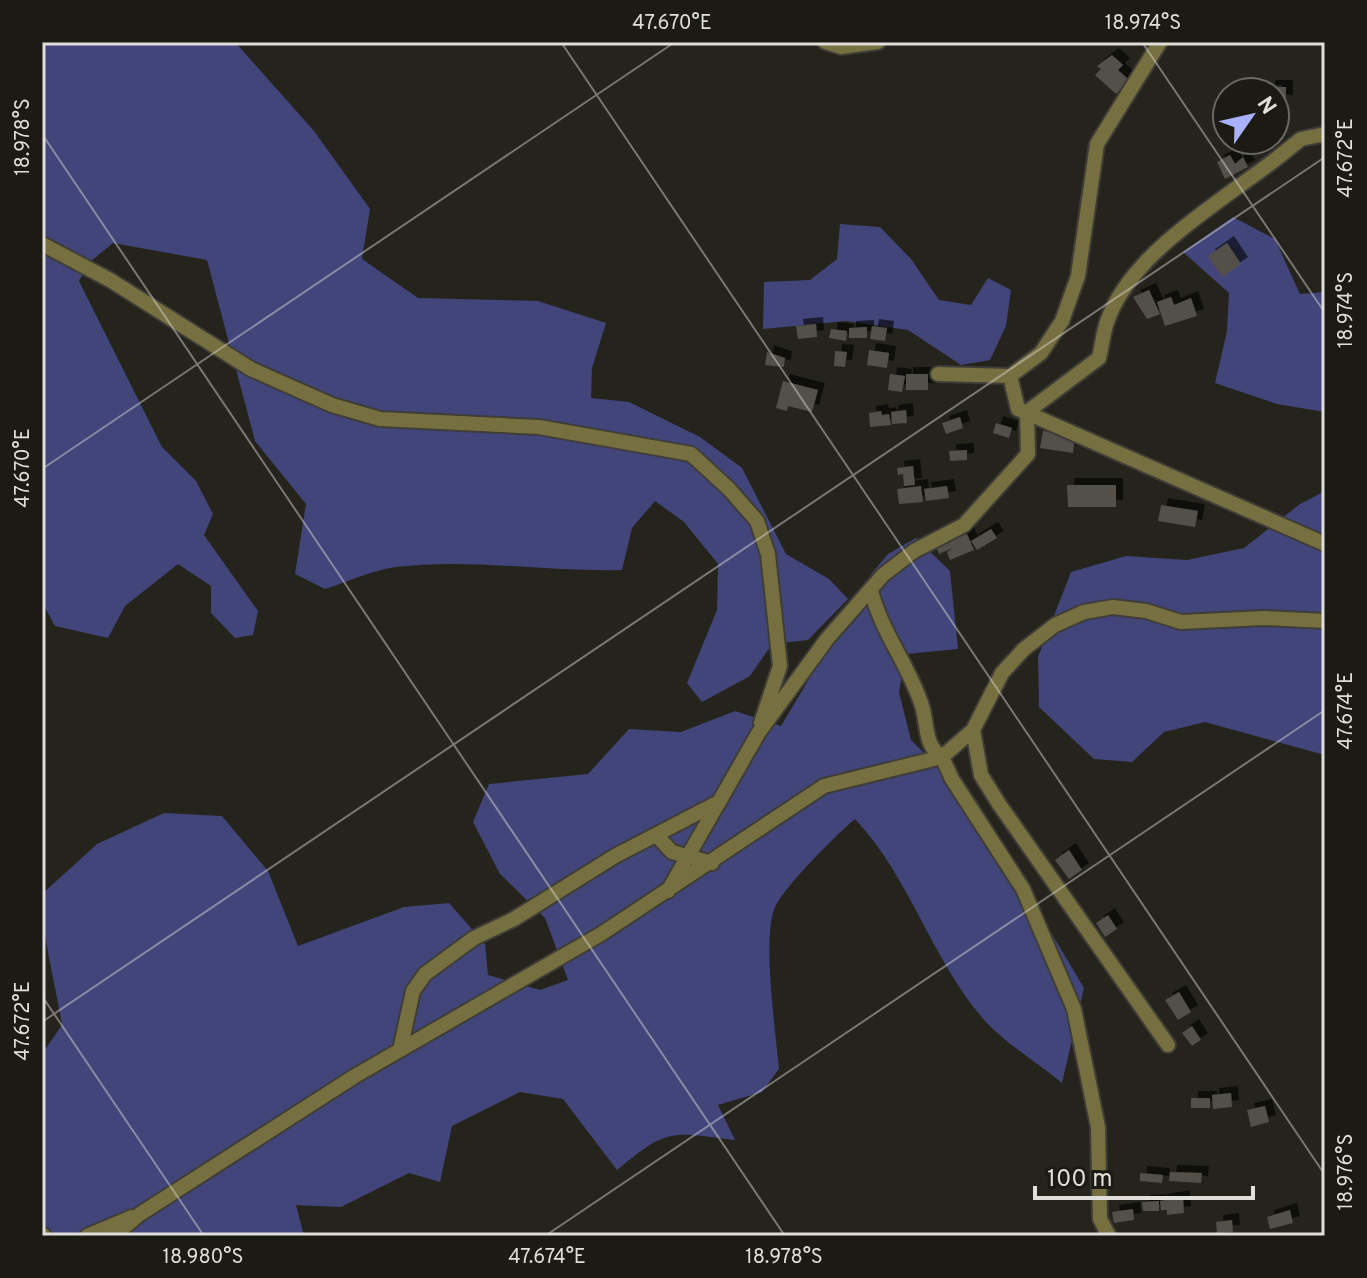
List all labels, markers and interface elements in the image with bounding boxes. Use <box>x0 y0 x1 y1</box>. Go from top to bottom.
text: 47.670°E <box>632 11 712 37</box>
text: 18.974°S <box>1105 11 1181 37</box>
north arrow <box>1211 76 1291 156</box>
text: N <box>1250 92 1281 120</box>
text: 18.978°S <box>11 98 37 176</box>
text: 47.672°E <box>1334 118 1360 198</box>
text: 18.974°S <box>1334 272 1360 348</box>
text: 47.670°E <box>11 428 37 508</box>
text: 47.674°E <box>1334 672 1360 750</box>
text: 47.672°E <box>11 981 37 1061</box>
text: 18.976°S <box>1334 1134 1360 1210</box>
scale bar <box>1035 1150 1253 1200</box>
text: 100 m <box>1047 1165 1113 1195</box>
text: 18.980°S <box>162 1245 244 1271</box>
text: 47.674°E <box>508 1245 586 1271</box>
text: 18.978°S <box>745 1245 823 1271</box>

